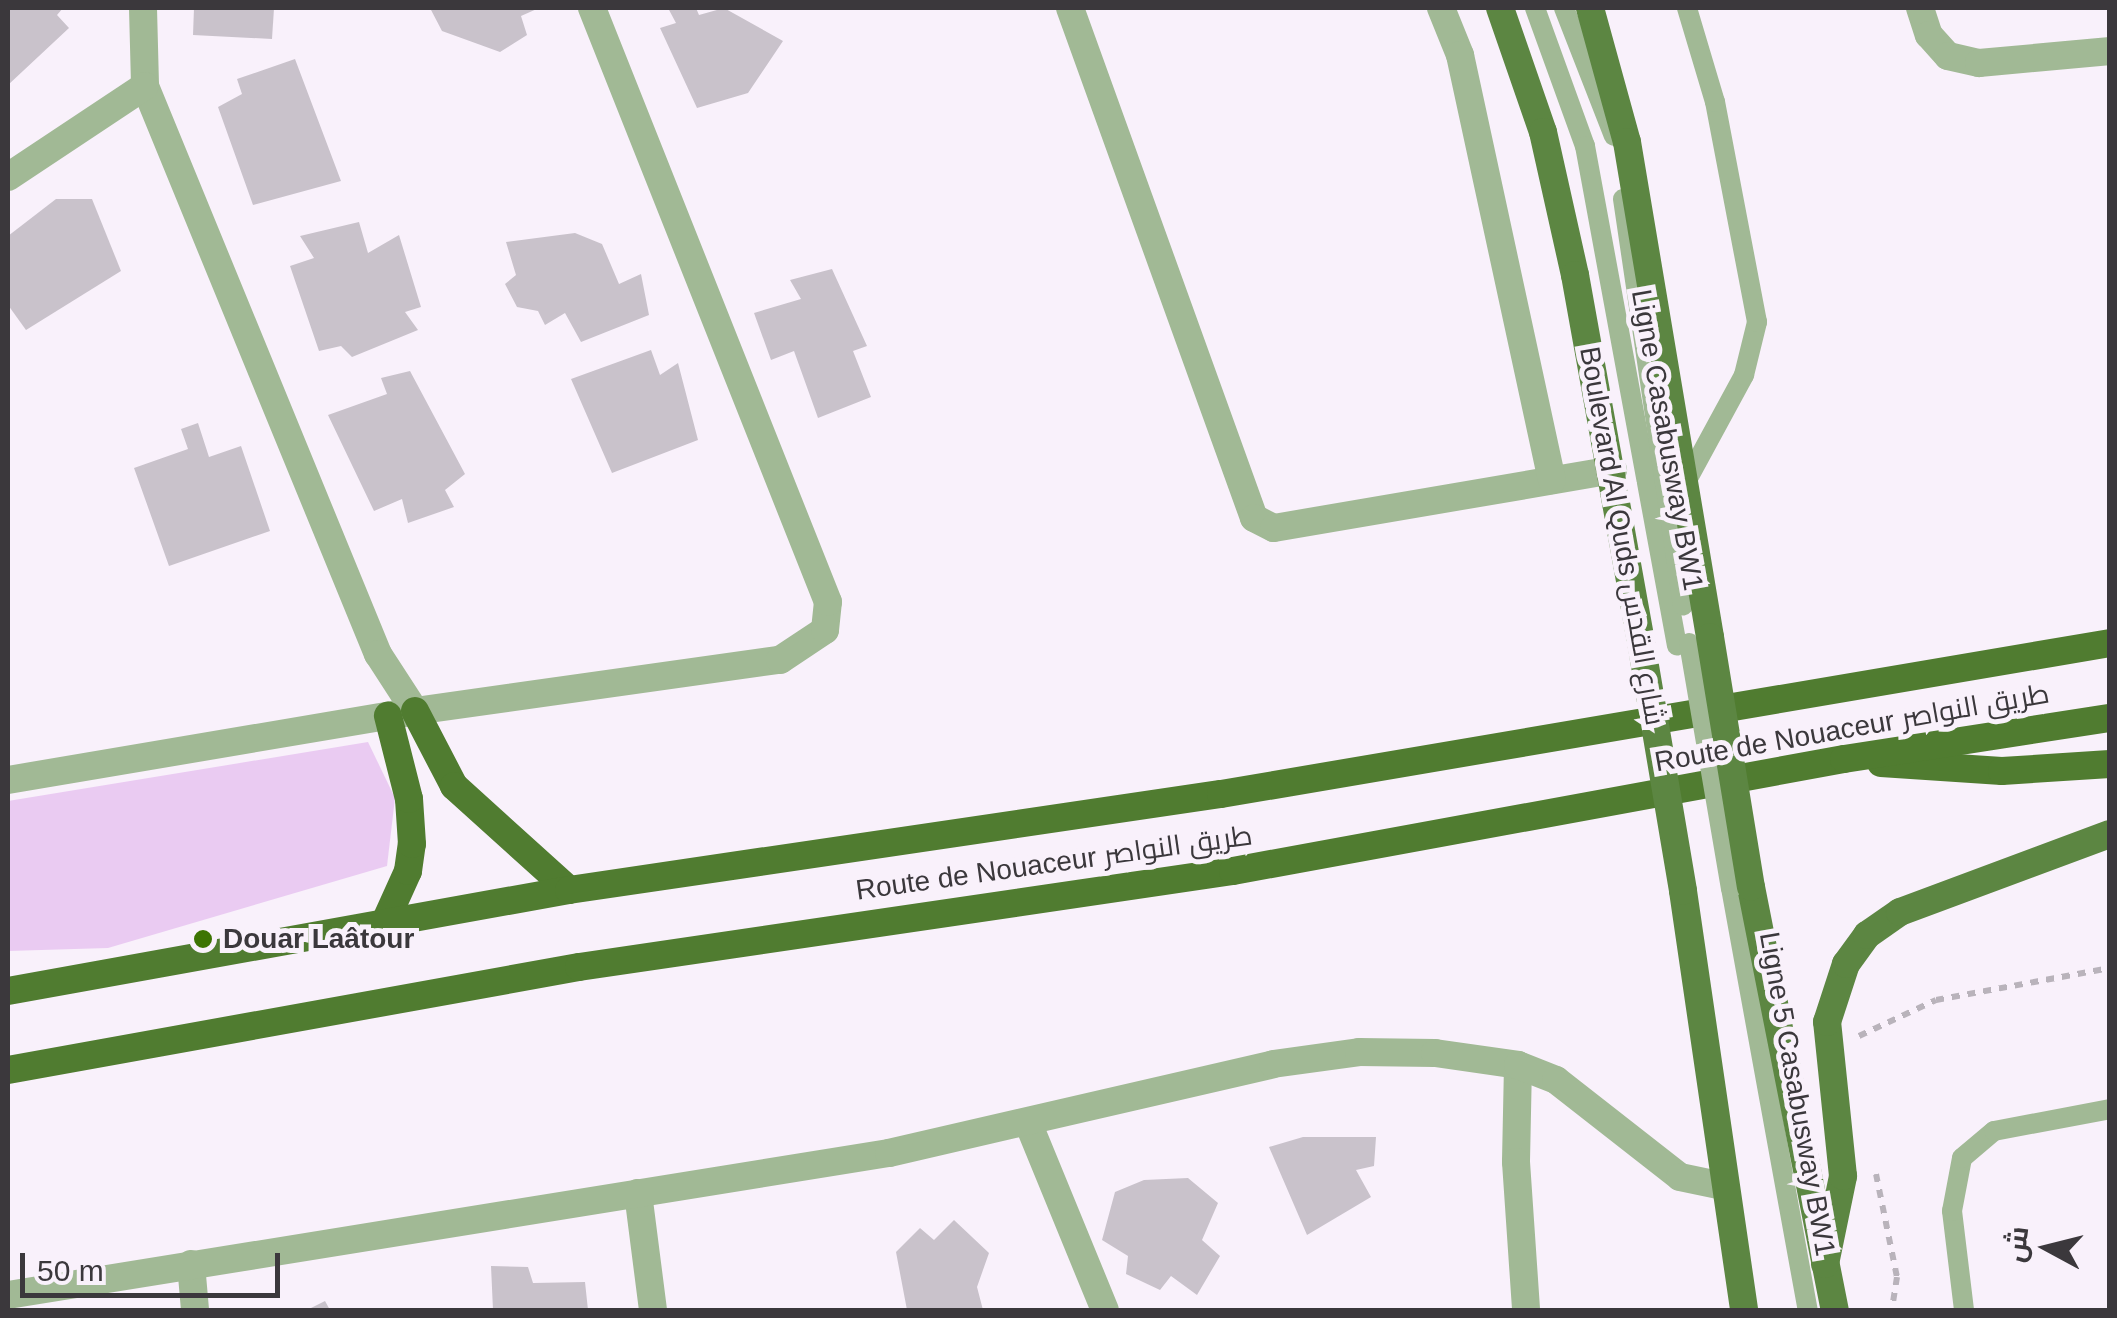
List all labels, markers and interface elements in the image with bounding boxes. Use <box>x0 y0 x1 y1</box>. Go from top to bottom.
street label: Ligne Casabusway BW1 <box>1624 287 1710 593</box>
street label: Boulevard Al Quds شارع القدس <box>1572 343 1672 729</box>
street label: Route de Nouaceur طريق النواصر <box>1652 677 2052 779</box>
street label: Route de Nouaceur طريق النواصر <box>854 819 1254 907</box>
place label: Douar Laâtour <box>223 922 414 956</box>
marker: Douar Laâtour <box>192 928 214 950</box>
street label: Ligne 5 Casabusway BW1 <box>1752 929 1842 1259</box>
north arrow <box>1997 1198 2097 1298</box>
text: ش <box>1999 1225 2034 1264</box>
scale bar <box>25 1233 285 1295</box>
text: 50 m <box>37 1254 104 1287</box>

